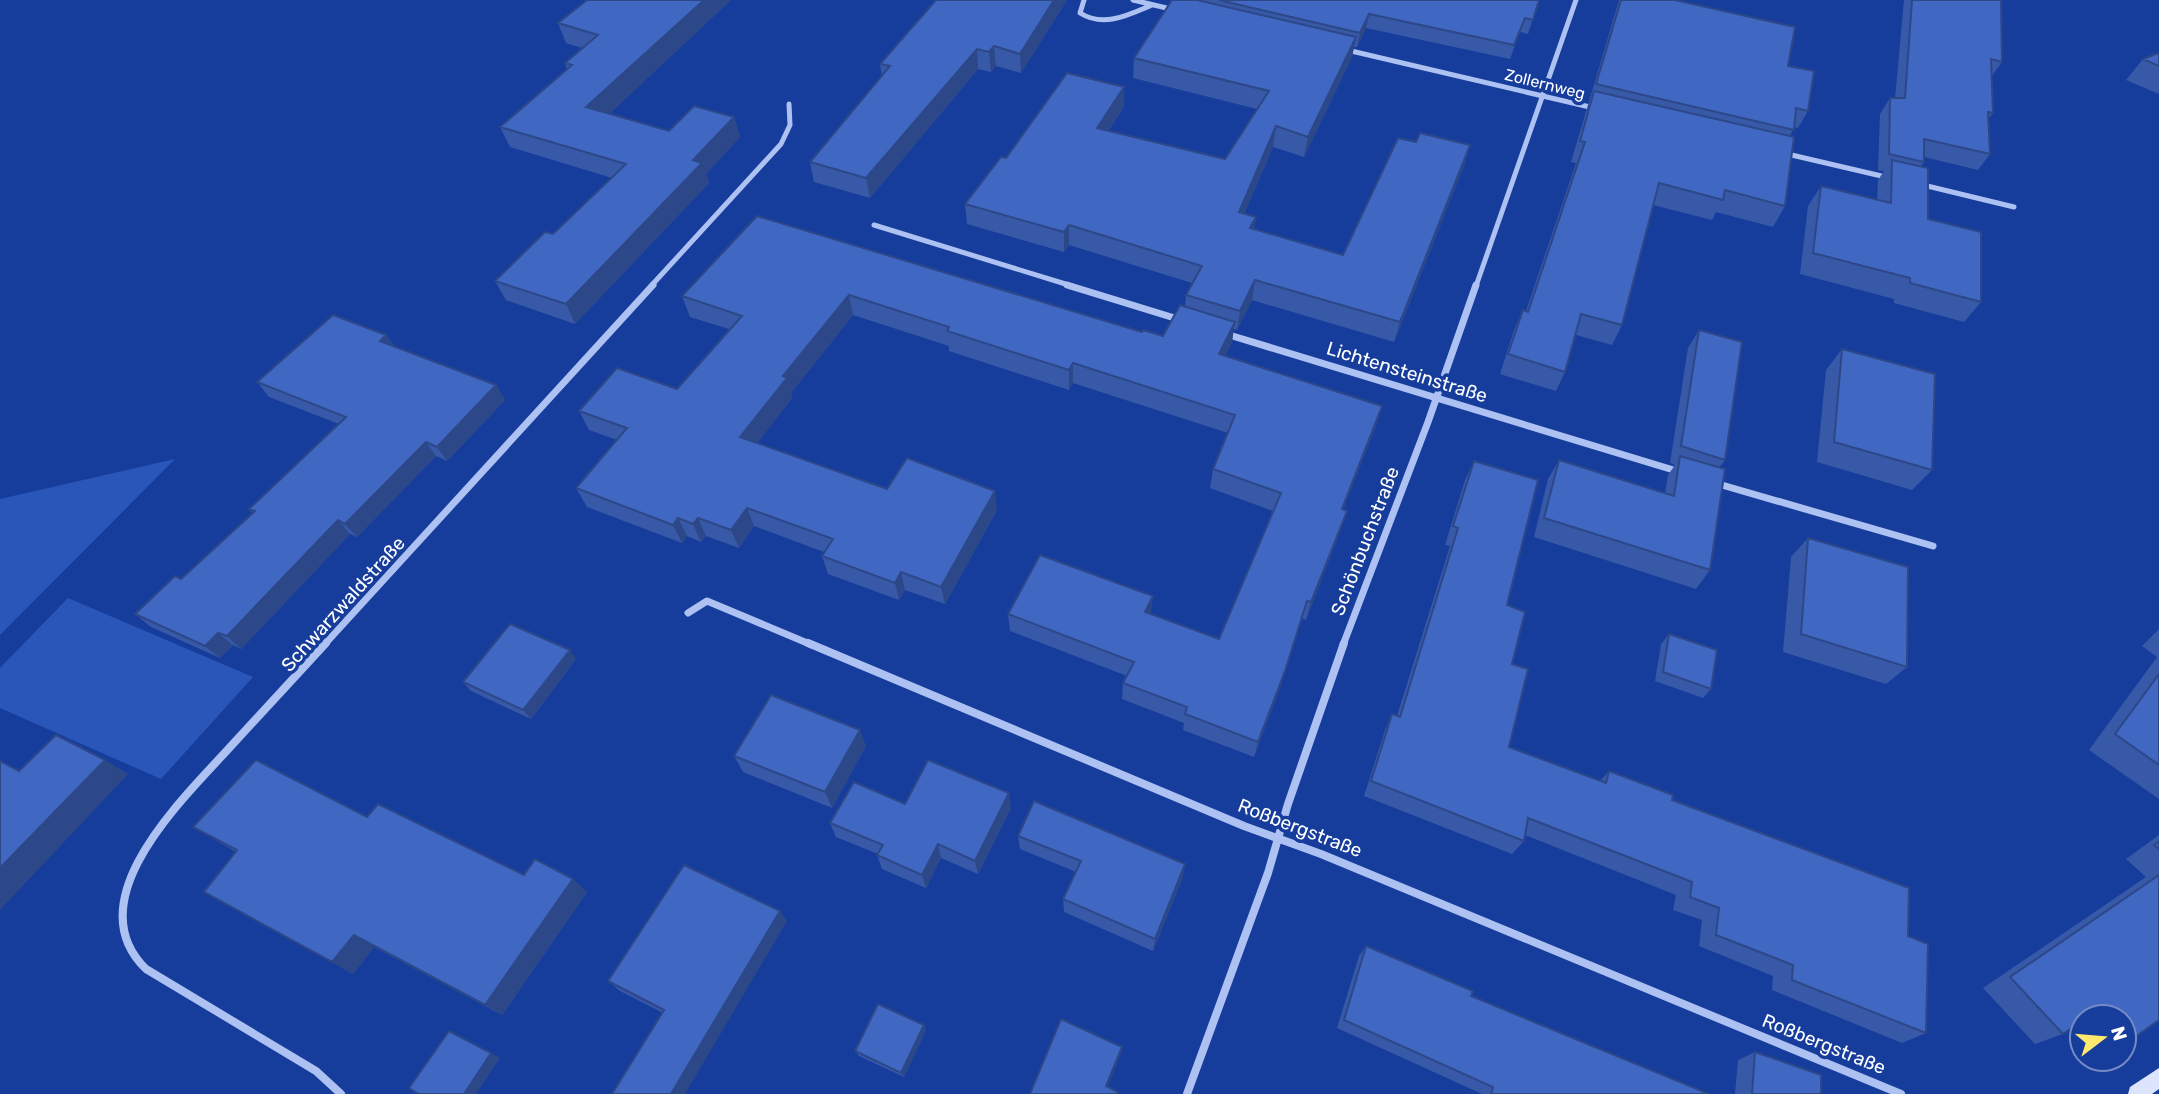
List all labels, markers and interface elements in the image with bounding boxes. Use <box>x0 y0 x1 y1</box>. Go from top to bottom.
street label: Zollernweg <box>1503 65 1587 103</box>
street label: Lichtensteinstraße <box>1324 337 1490 407</box>
street label: Schönbuchstraße <box>1326 463 1404 619</box>
street label: Schwarzwaldstraße <box>276 532 410 676</box>
street label: Roßbergstraße <box>1235 794 1365 862</box>
north arrow <box>2068 1003 2138 1073</box>
street label: Roßbergstraße <box>1759 1009 1889 1079</box>
text: N <box>2106 1024 2132 1043</box>

